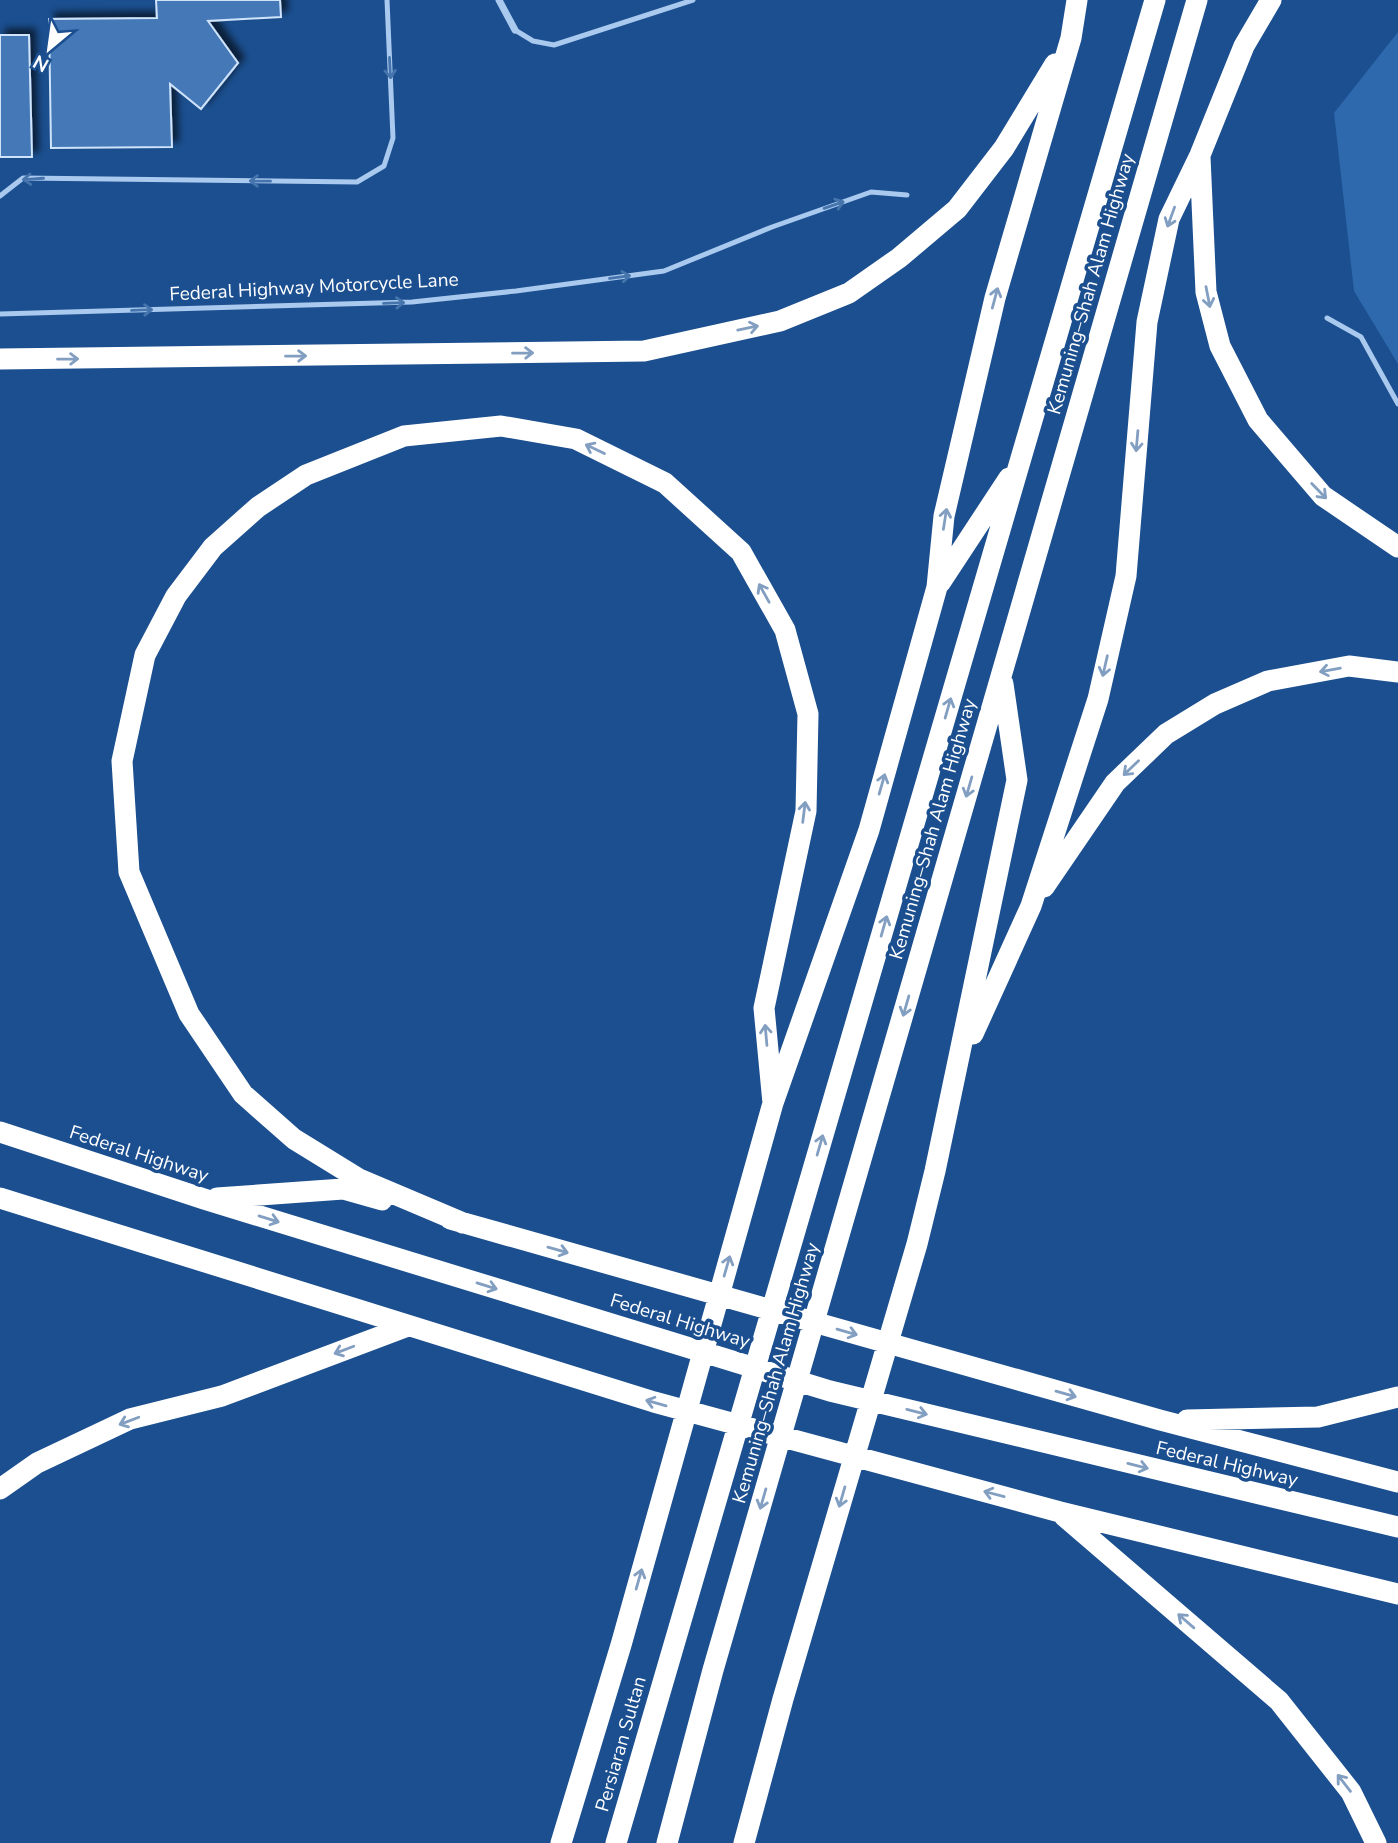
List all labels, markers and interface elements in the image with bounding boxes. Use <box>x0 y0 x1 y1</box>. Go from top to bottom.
north arrow <box>14 14 84 84</box>
text: N <box>29 48 54 78</box>
one-way arrow <box>383 56 396 79</box>
street label: Kemuning–Shah Alam Highway <box>1041 150 1141 417</box>
one-way arrow <box>22 172 45 185</box>
one-way arrow <box>249 174 272 187</box>
one-way arrow <box>823 198 845 210</box>
one-way arrow <box>1164 206 1177 228</box>
street label: Federal Highway Motorcycle Lane <box>169 266 459 308</box>
one-way arrow <box>608 270 630 283</box>
one-way arrow <box>1202 285 1216 308</box>
one-way arrow <box>989 287 1002 310</box>
one-way arrow <box>382 296 405 309</box>
one-way arrow <box>130 303 153 317</box>
one-way arrow <box>736 320 759 334</box>
one-way arrow <box>511 346 534 360</box>
one-way arrow <box>284 349 307 363</box>
one-way arrow <box>56 352 79 365</box>
one-way arrow <box>1130 430 1143 452</box>
one-way arrow <box>585 441 606 455</box>
one-way arrow <box>1311 482 1328 499</box>
one-way arrow <box>938 509 951 531</box>
one-way arrow <box>757 584 771 604</box>
one-way arrow <box>1098 654 1111 677</box>
one-way arrow <box>1319 664 1342 677</box>
street label: Kemuning–Shah Alam Highway <box>883 695 983 962</box>
one-way arrow <box>943 697 956 719</box>
one-way arrow <box>1123 759 1140 776</box>
one-way arrow <box>876 773 889 796</box>
one-way arrow <box>962 776 975 798</box>
one-way arrow <box>798 801 811 824</box>
one-way arrow <box>879 916 892 938</box>
one-way arrow <box>898 995 911 1017</box>
one-way arrow <box>760 1024 773 1047</box>
street label: Federal Highway <box>66 1119 212 1189</box>
one-way arrow <box>815 1134 828 1156</box>
one-way arrow <box>258 1214 280 1227</box>
street label: Kemuning–Shah Alam Highway <box>726 1239 826 1506</box>
one-way arrow <box>546 1244 568 1257</box>
one-way arrow <box>721 1255 734 1278</box>
one-way arrow <box>475 1280 497 1293</box>
street label: Federal Highway <box>607 1287 753 1355</box>
one-way arrow <box>836 1326 858 1339</box>
one-way arrow <box>334 1344 356 1357</box>
one-way arrow <box>1055 1388 1077 1401</box>
one-way arrow <box>645 1395 667 1408</box>
one-way arrow <box>905 1406 927 1419</box>
one-way arrow <box>118 1416 140 1428</box>
street label: Federal Highway <box>1154 1435 1301 1493</box>
one-way arrow <box>1126 1460 1148 1473</box>
one-way arrow <box>835 1486 848 1508</box>
one-way arrow <box>756 1487 769 1509</box>
one-way arrow <box>983 1487 1006 1500</box>
one-way arrow <box>633 1569 646 1591</box>
one-way arrow <box>1177 1613 1195 1629</box>
street label: Persiaran Sultan <box>589 1673 653 1815</box>
one-way arrow <box>1336 1774 1351 1793</box>

